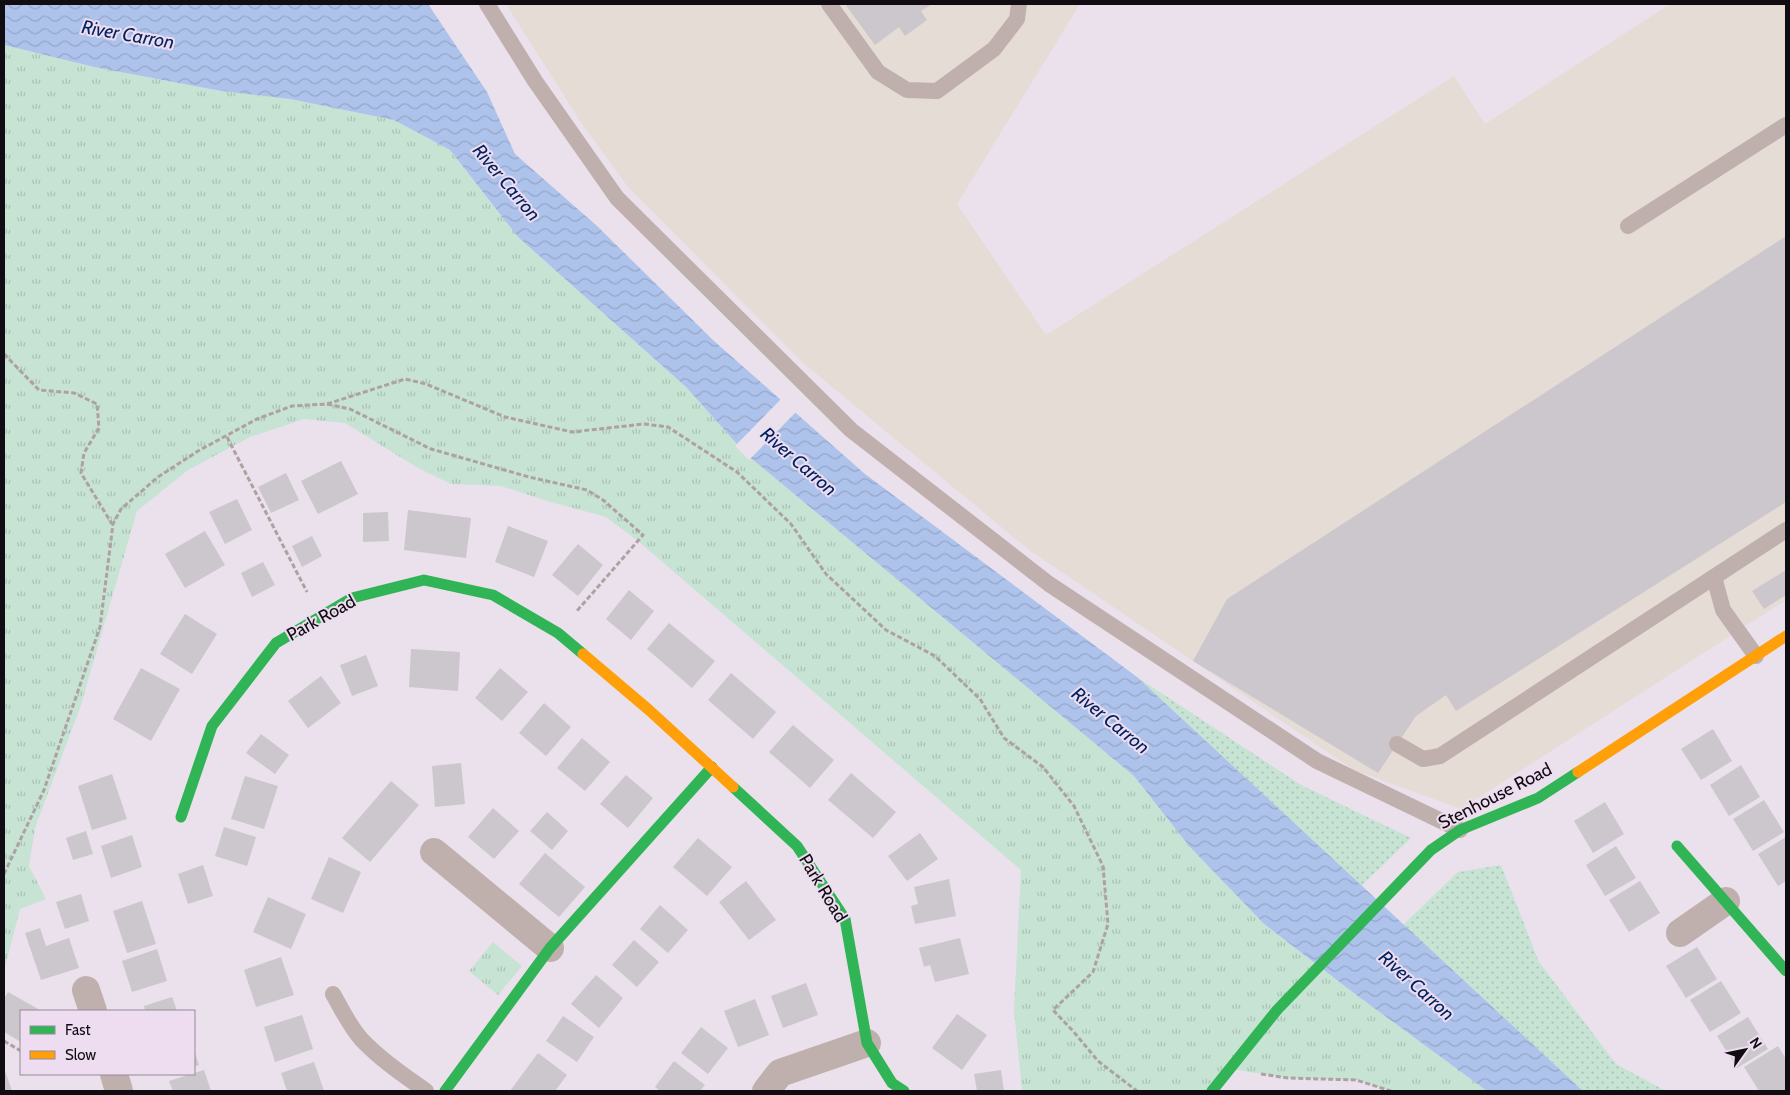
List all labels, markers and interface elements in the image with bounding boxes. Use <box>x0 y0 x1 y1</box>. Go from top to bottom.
water label: River Carron <box>80 15 176 54</box>
water label: River Carron <box>468 139 545 225</box>
water label: River Carron <box>756 422 841 501</box>
street label: Park Road <box>283 590 359 646</box>
water label: River Carron <box>1067 682 1154 759</box>
street label: Stenhouse Road <box>1435 758 1555 834</box>
street label: Park Road <box>794 850 852 926</box>
water label: River Carron <box>1374 946 1459 1025</box>
legend <box>20 1010 195 1075</box>
text: Fast <box>65 1021 90 1039</box>
north arrow <box>1720 1025 1770 1075</box>
text: N <box>1746 1034 1766 1052</box>
text: Slow <box>65 1046 96 1064</box>

